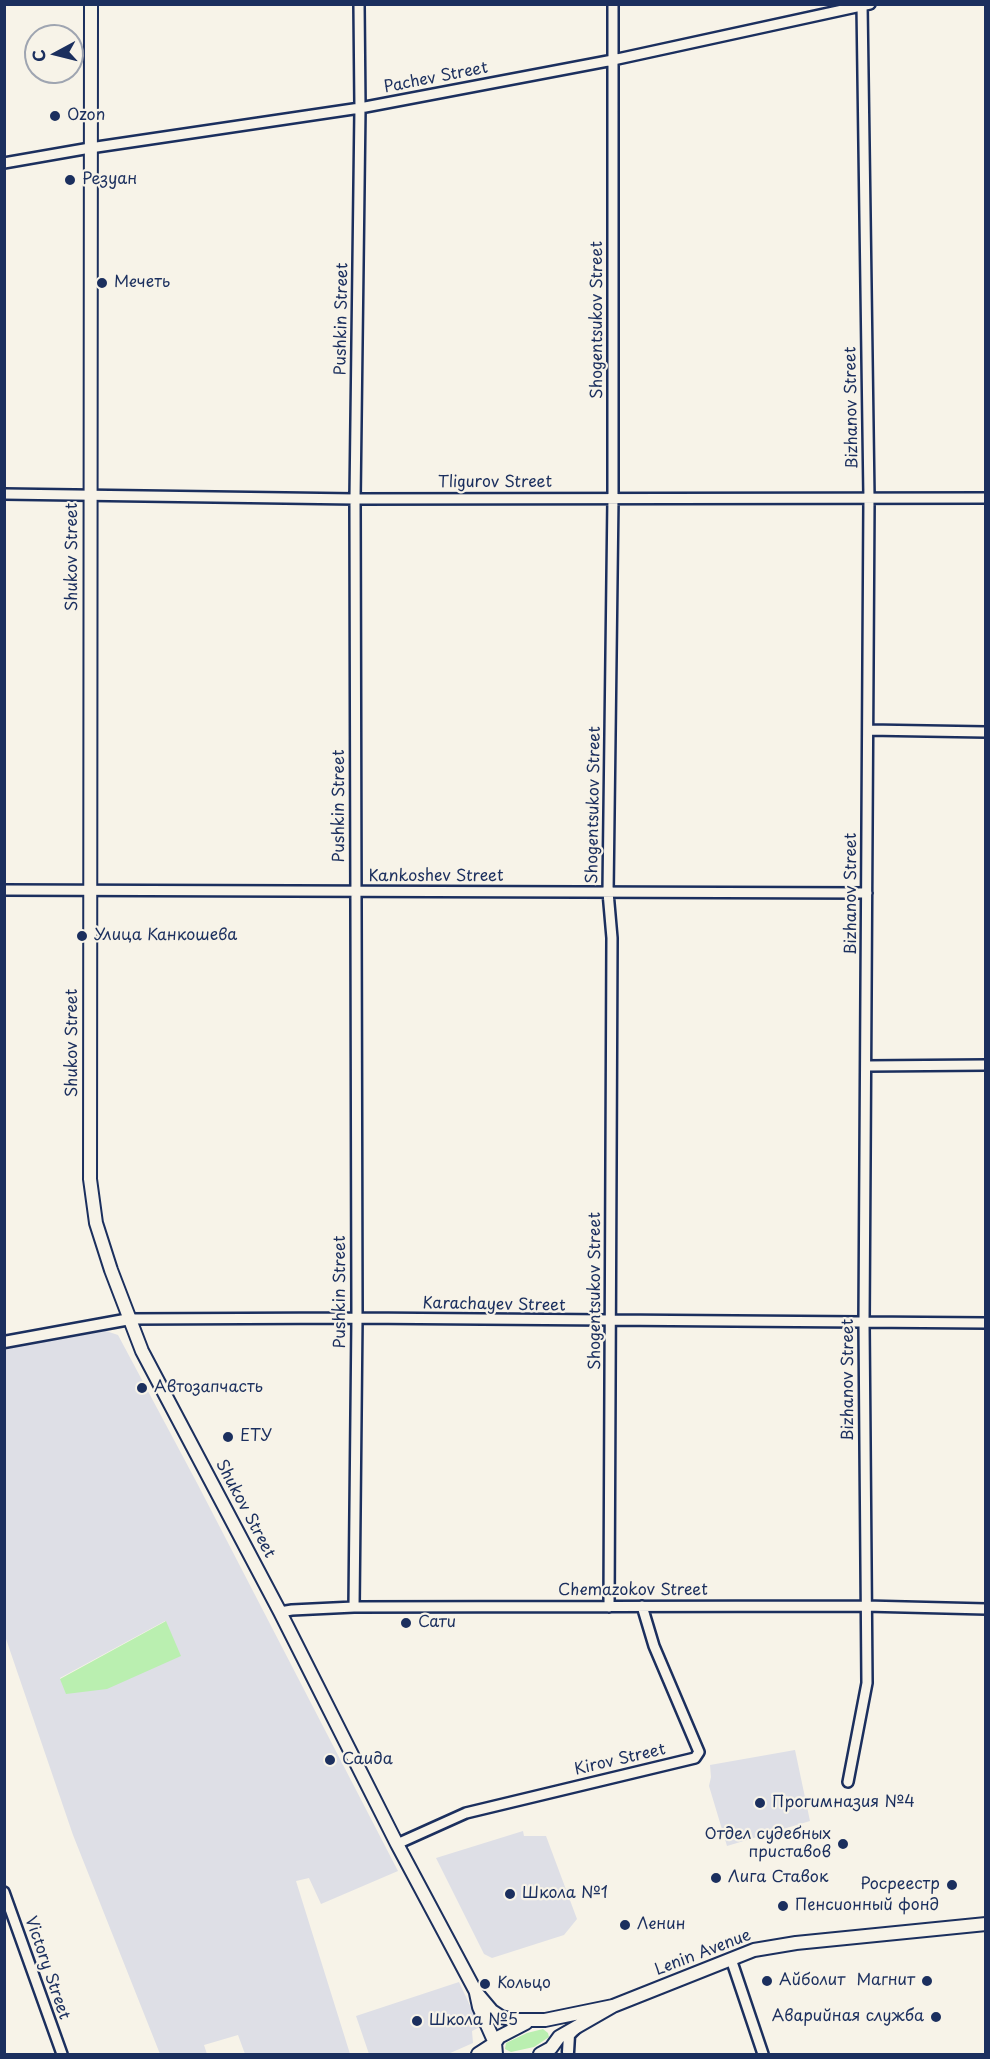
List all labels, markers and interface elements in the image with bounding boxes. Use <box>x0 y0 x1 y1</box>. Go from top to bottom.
north arrow <box>24 24 84 84</box>
text: С <box>25 49 51 63</box>
street label: Pachev Street <box>382 59 490 97</box>
place label: Ozon <box>67 106 105 126</box>
marker: Ozon <box>48 109 62 123</box>
place label: Резуан <box>82 170 137 190</box>
marker: Резуан <box>63 173 77 187</box>
street label: Shogentsukov Street <box>588 241 608 399</box>
street label: Pushkin Street <box>331 262 353 376</box>
place label: Мечеть <box>114 273 170 293</box>
marker: Мечеть <box>95 276 109 290</box>
street label: Bizhanov Street <box>841 346 863 470</box>
street label: Tligurov Street <box>438 473 552 493</box>
street label: Shukov Street <box>63 503 83 611</box>
street label: Shogentsukov Street <box>583 726 605 884</box>
street label: Pushkin Street <box>330 750 350 862</box>
street label: Bizhanov Street <box>842 833 862 955</box>
street label: Kankoshev Street <box>368 867 504 887</box>
place label: Улица Канкошева <box>94 926 237 946</box>
marker: Улица Канкошева <box>75 929 89 943</box>
street label: Shukov Street <box>63 989 83 1097</box>
street label: Shogentsukov Street <box>586 1212 606 1370</box>
street label: Pushkin Street <box>331 1236 351 1348</box>
street label: Karachayev Street <box>422 1294 566 1316</box>
street label: Bizhanov Street <box>839 1319 859 1441</box>
place label: Автозапчасть <box>154 1378 263 1398</box>
marker: Автозапчасть <box>135 1381 149 1395</box>
place label: ЕТУ <box>240 1427 272 1447</box>
marker: ЕТУ <box>221 1430 235 1444</box>
street label: Shukov Street <box>211 1457 279 1561</box>
street label: Chemazokov Street <box>558 1581 708 1601</box>
place label: Сати <box>418 1613 456 1633</box>
marker: Сати <box>399 1616 413 1630</box>
street label: Kirov Street <box>573 1740 667 1780</box>
place label: Саида <box>342 1750 393 1770</box>
marker: Саида <box>323 1753 337 1767</box>
place label: Прогимназия №4 <box>772 1793 915 1813</box>
marker: Прогимназия №4 <box>753 1796 767 1810</box>
place label: Отдел судебных приставов <box>705 1825 831 1863</box>
marker: Отдел судебных приставов <box>836 1837 850 1851</box>
place label: Лига Ставок <box>728 1868 828 1888</box>
marker: Лига Ставок <box>709 1871 723 1885</box>
place label: Росреестр <box>860 1875 940 1895</box>
marker: Росреестр <box>945 1878 959 1892</box>
place label: Школа №1 <box>522 1884 608 1904</box>
marker: Школа №1 <box>503 1887 517 1901</box>
place label: Пенсионный фонд <box>795 1896 939 1916</box>
marker: Пенсионный фонд <box>776 1899 790 1913</box>
street label: Victory Street <box>20 1914 74 2022</box>
place label: Ленин <box>637 1915 685 1935</box>
marker: Ленин <box>618 1918 632 1932</box>
street label: Lenin Avenue <box>652 1926 754 1980</box>
place label: Айболит <box>779 1971 845 1991</box>
place label: Магнит <box>856 1971 915 1991</box>
place label: Кольцо <box>497 1974 551 1994</box>
marker: Айболит <box>760 1974 774 1988</box>
marker: Магнит <box>920 1974 934 1988</box>
marker: Кольцо <box>478 1977 492 1991</box>
place label: Аварийная служба <box>772 2007 924 2027</box>
marker: Аварийная служба <box>929 2010 943 2024</box>
place label: Школа №5 <box>429 2011 518 2031</box>
marker: Школа №5 <box>410 2014 424 2028</box>

